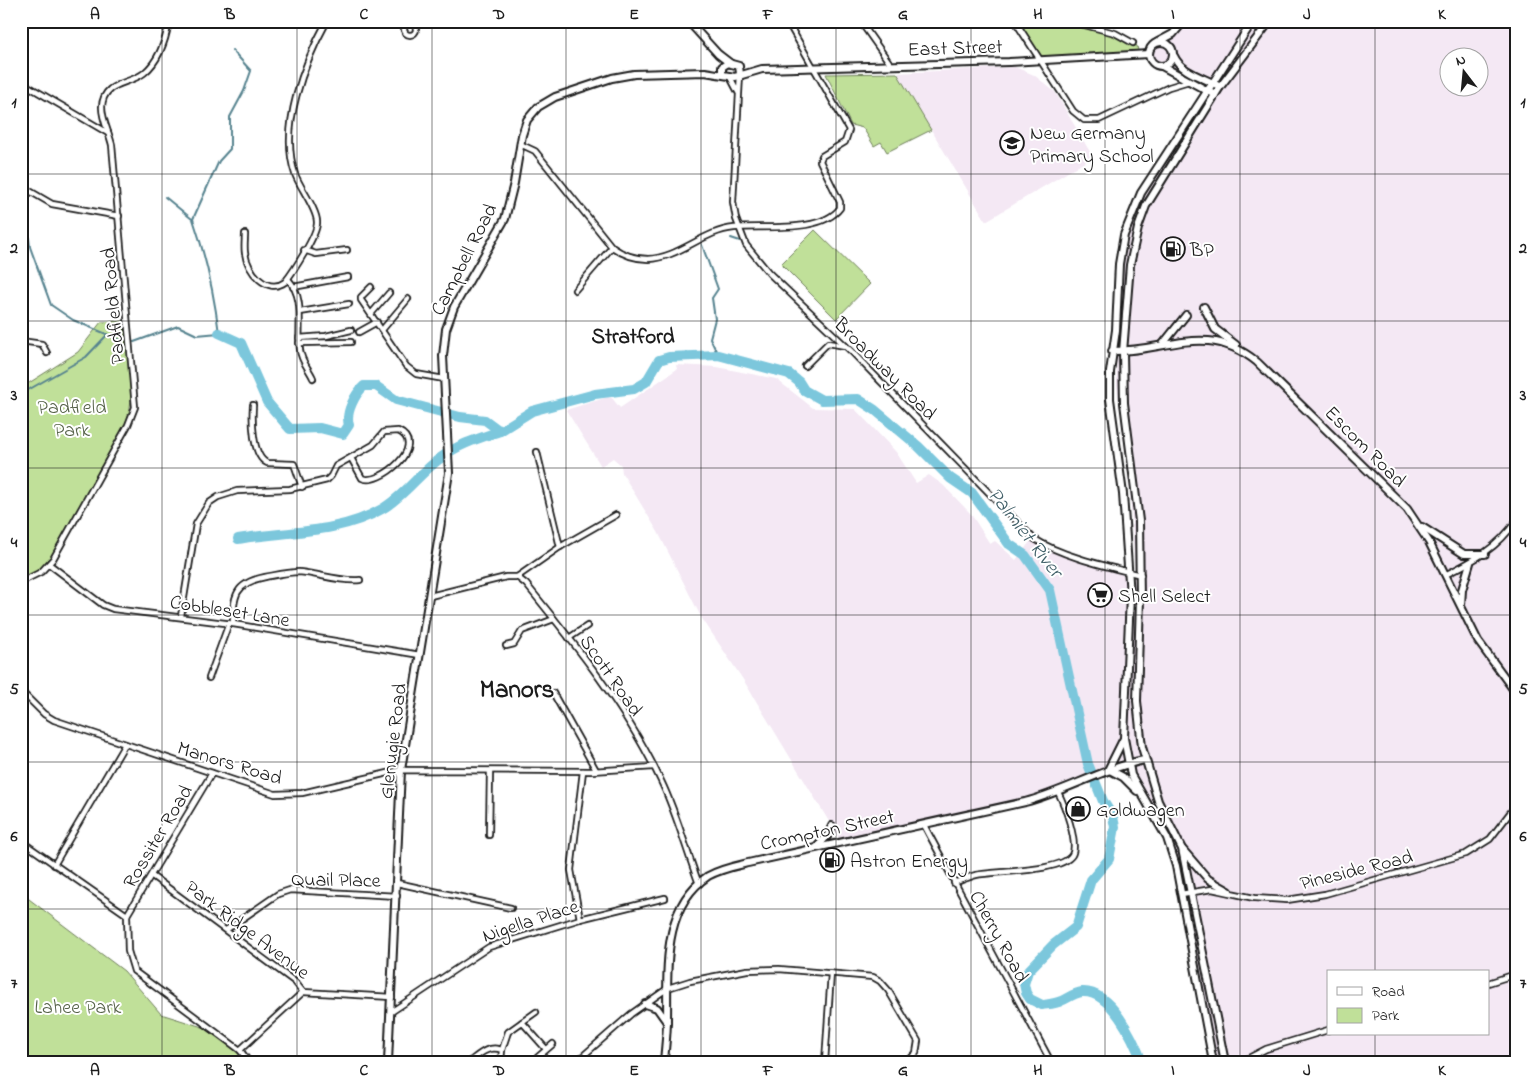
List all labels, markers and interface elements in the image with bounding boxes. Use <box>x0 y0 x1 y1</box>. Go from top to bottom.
text: A <box>90 3 100 27</box>
text: B <box>224 3 236 27</box>
text: C <box>360 3 369 27</box>
text: D <box>492 3 505 27</box>
text: E <box>629 3 639 27</box>
text: F <box>762 3 774 27</box>
text: G <box>898 3 908 27</box>
text: H <box>1033 3 1043 27</box>
text: I <box>1171 3 1175 27</box>
text: J <box>1303 3 1311 27</box>
text: K <box>1438 3 1447 27</box>
street label: East Street <box>907 33 1003 66</box>
north arrow <box>1440 48 1490 98</box>
text: N <box>1453 50 1468 72</box>
text: 1 <box>11 91 17 115</box>
text: 1 <box>1520 91 1526 115</box>
place label: New Germany Primary School <box>1030 120 1154 172</box>
school or university icon: New Germany Primary School <box>999 130 1025 156</box>
street label: Campbell Road <box>425 199 506 321</box>
fuel station icon: BP <box>1160 236 1186 262</box>
text: 2 <box>9 237 18 261</box>
place label: BP <box>1189 237 1214 266</box>
text: 2 <box>1518 237 1527 261</box>
street label: Padfield Road <box>95 246 134 366</box>
street label: Broadway Road <box>825 311 942 428</box>
district label: Stratford <box>591 323 675 353</box>
text: 3 <box>10 384 18 408</box>
text: 3 <box>1519 384 1527 408</box>
park label: Padfield Park <box>38 394 106 446</box>
street label: Escom Road <box>1317 400 1412 495</box>
water label: Palmiet River <box>979 482 1071 587</box>
text: 4 <box>10 531 18 555</box>
text: 4 <box>1519 531 1527 555</box>
supermarket icon: Shell Select <box>1087 582 1113 608</box>
place label: Shell Select <box>1118 583 1211 612</box>
street label: Cobbleset Lane <box>168 589 292 636</box>
street label: Scott Road <box>571 630 649 723</box>
district label: Manors <box>480 673 555 709</box>
text: 5 <box>9 678 19 702</box>
text: 5 <box>1518 678 1528 702</box>
street label: Glenugie Road <box>373 682 417 801</box>
street label: Manors Road <box>173 735 285 794</box>
street label: Rossiter Road <box>117 780 201 894</box>
shop icon: Goldwagen <box>1065 796 1091 822</box>
place label: Goldwagen <box>1096 797 1185 827</box>
street label: Crompton Street <box>758 803 897 860</box>
text: 6 <box>9 825 18 849</box>
text: 6 <box>1518 825 1527 849</box>
street label: Pineside Road <box>1297 843 1416 899</box>
fuel station icon: Astron Energy <box>819 847 845 873</box>
place label: Astron Energy <box>850 848 968 878</box>
street label: Quail Place <box>291 866 381 897</box>
street label: Park Ridge Avenue <box>177 874 315 988</box>
street label: Cherry Road <box>961 886 1035 989</box>
street label: Nigella Place <box>479 893 583 953</box>
legend <box>1327 970 1490 1036</box>
text: 7 <box>11 972 18 996</box>
text: 7 <box>1520 972 1527 996</box>
text: Road <box>1372 981 1405 1003</box>
park label: Lahee Park <box>35 994 122 1023</box>
text: Park <box>1372 1005 1400 1027</box>
text: A <box>90 1059 100 1083</box>
text: B <box>224 1059 236 1083</box>
text: C <box>360 1059 369 1083</box>
text: D <box>492 1059 505 1083</box>
text: E <box>629 1059 639 1083</box>
text: F <box>762 1059 774 1083</box>
text: G <box>898 1059 908 1083</box>
text: H <box>1033 1059 1043 1083</box>
text: I <box>1171 1059 1175 1083</box>
text: J <box>1303 1059 1311 1083</box>
text: K <box>1438 1059 1447 1083</box>

